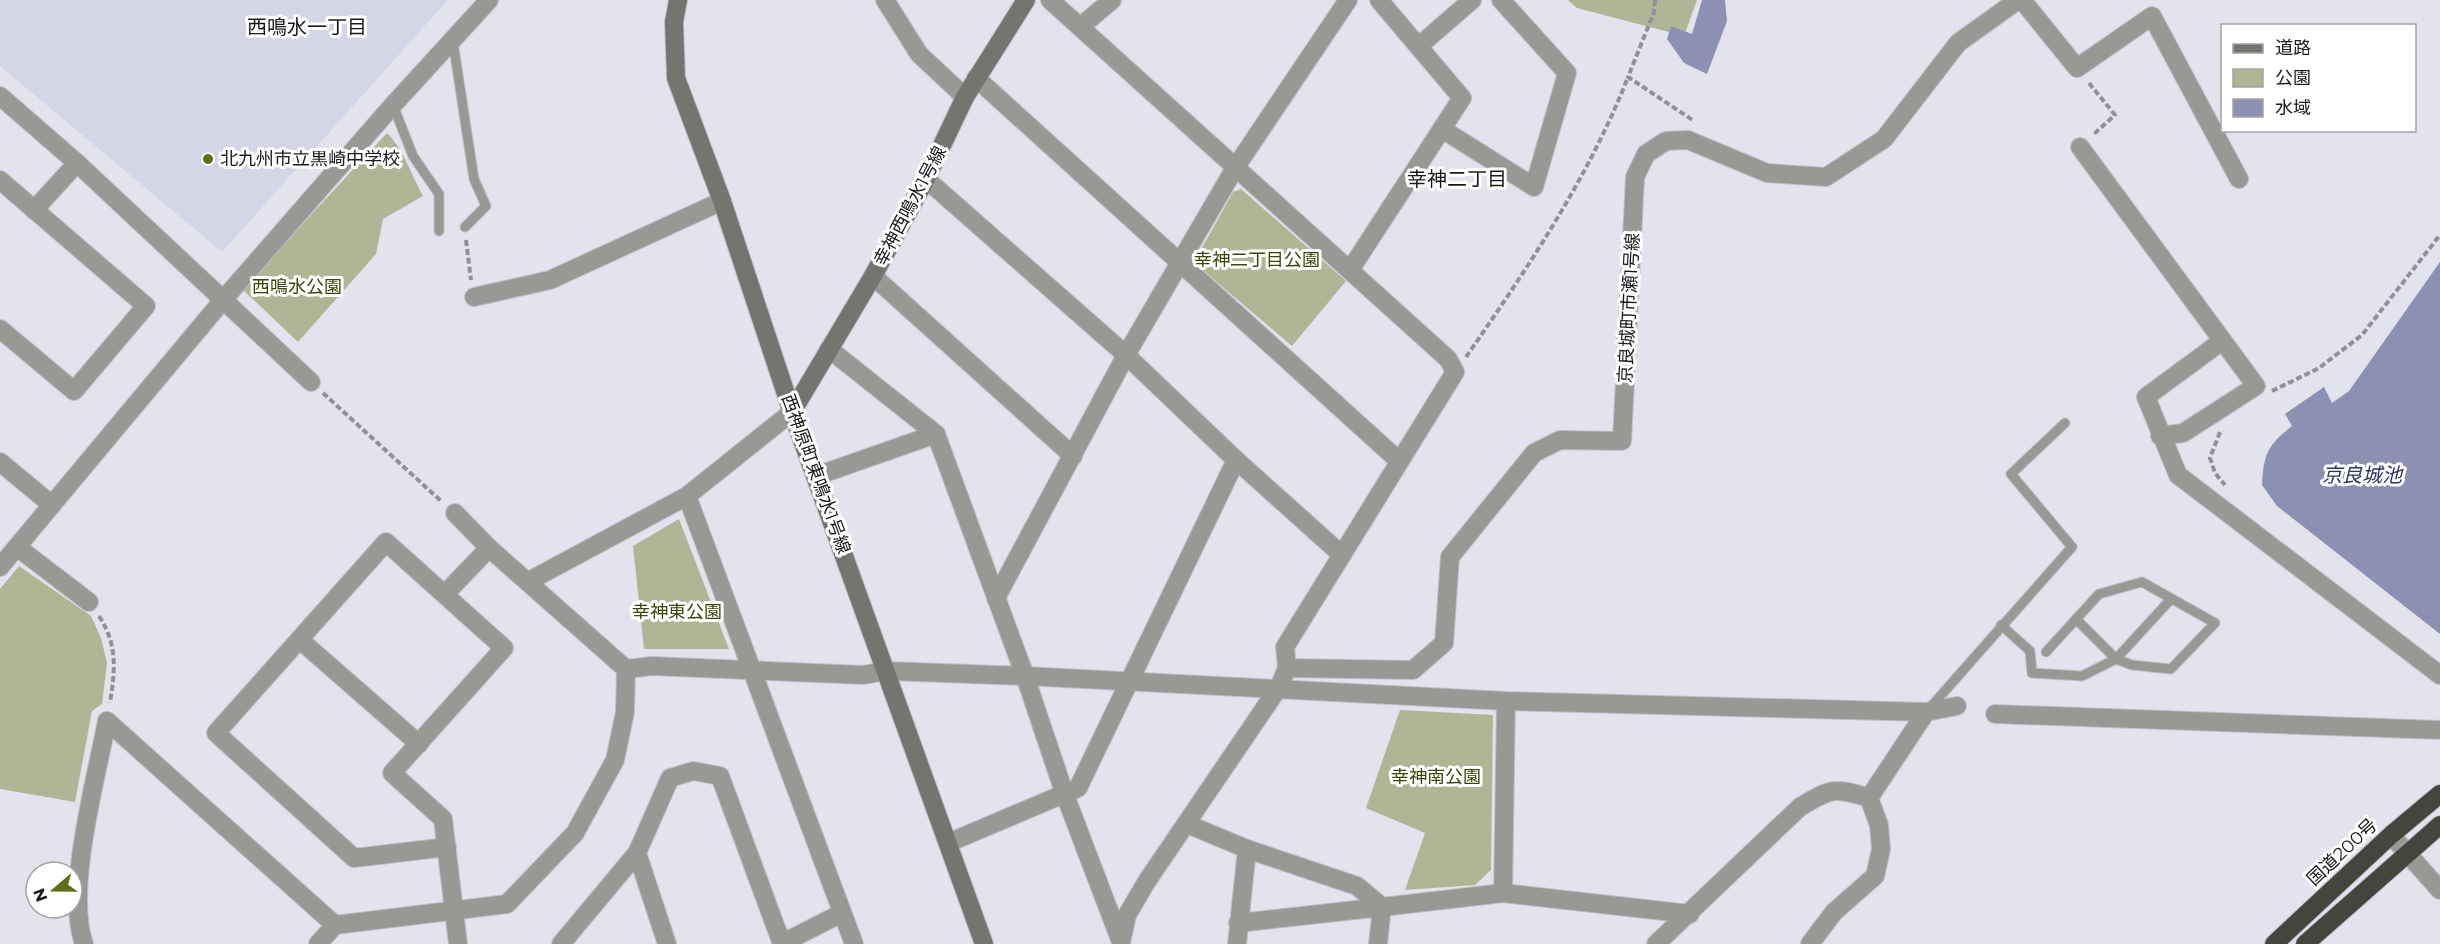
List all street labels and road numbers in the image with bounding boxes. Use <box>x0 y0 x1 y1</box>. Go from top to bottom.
street label: 幸神西鳴水1号線 <box>869 142 951 270</box>
street label: 京良城町市瀬1号線 <box>1614 232 1644 384</box>
street label: 西神原町東鳴水1号線 <box>777 391 855 557</box>
street label: 国道200号 <box>2302 814 2382 890</box>

